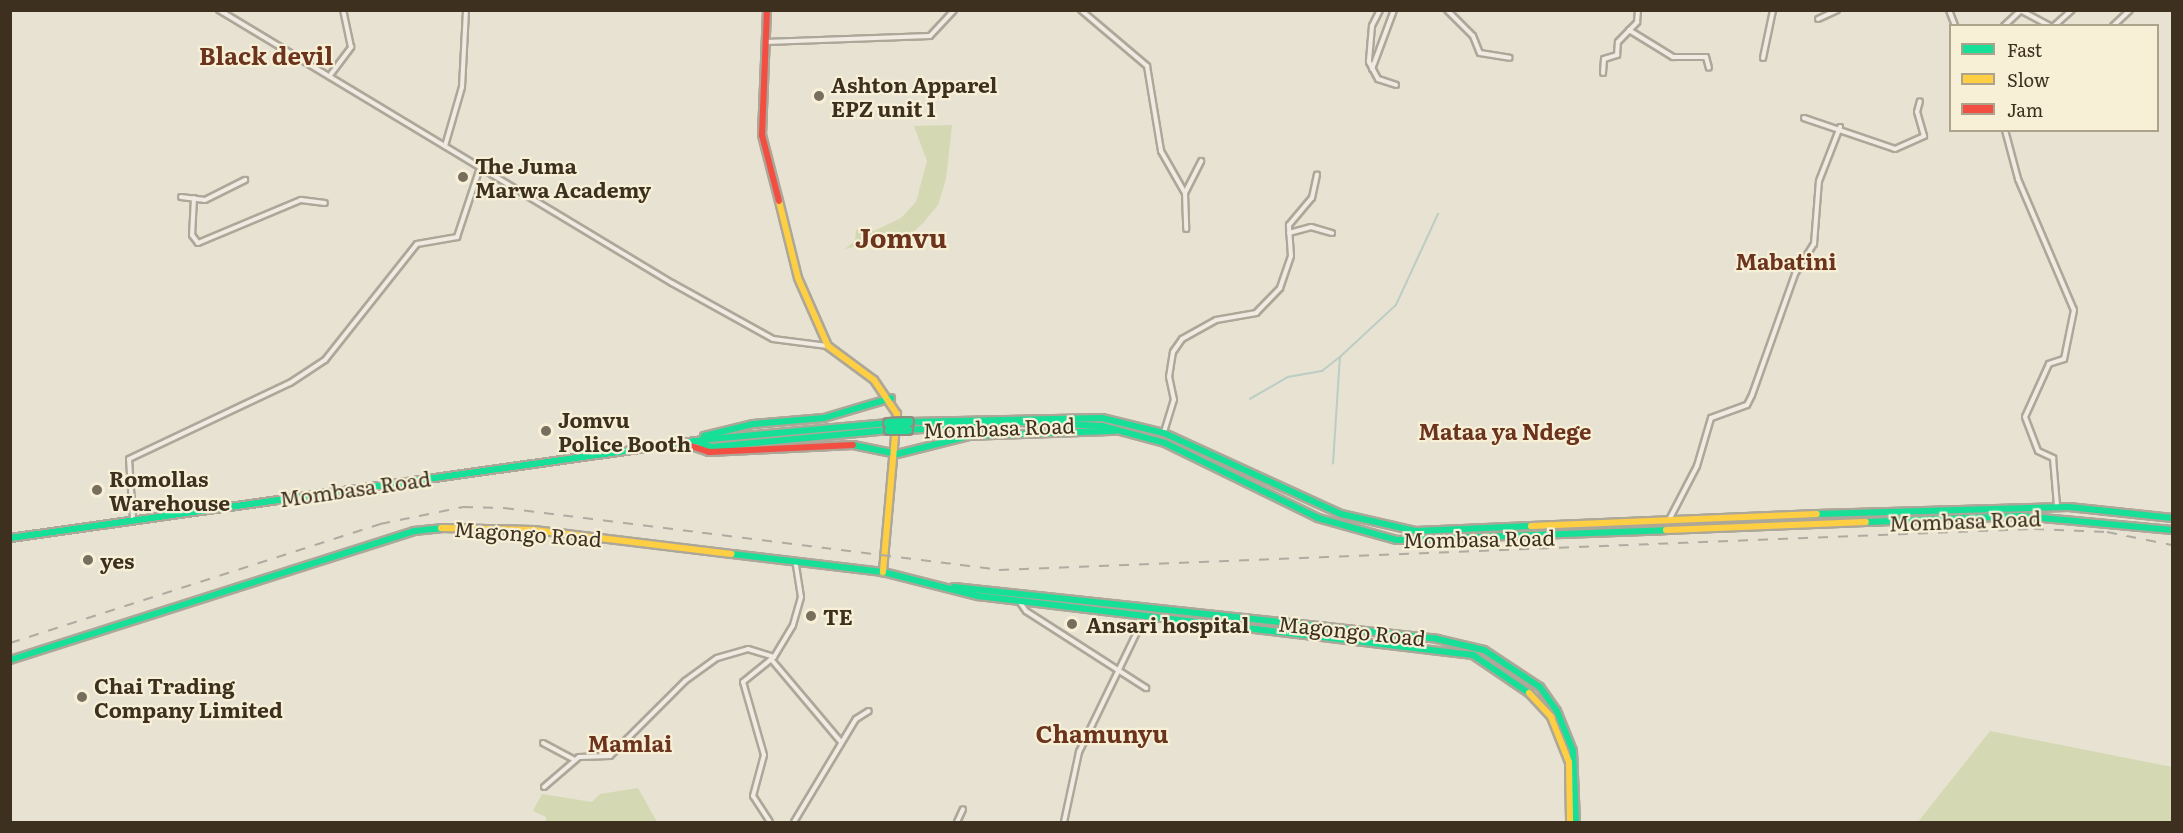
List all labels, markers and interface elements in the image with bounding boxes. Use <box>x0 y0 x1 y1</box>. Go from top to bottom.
legend <box>1949 24 2159 132</box>
text: Fast <box>2007 36 2042 63</box>
district label: Black devil <box>199 41 333 69</box>
text: Slow <box>2007 66 2049 93</box>
place label: Ashton Apparel EPZ unit 1 <box>831 71 997 121</box>
marker: Ashton Apparel EPZ unit 1 <box>812 89 826 103</box>
text: Jam <box>2007 96 2043 123</box>
place label: The Juma Marwa Academy <box>475 152 651 202</box>
marker: The Juma Marwa Academy <box>456 170 470 184</box>
district label: Jomvu <box>855 221 947 253</box>
district label: Mabatini <box>1735 248 1837 274</box>
place label: Jomvu Police Booth <box>558 406 691 456</box>
street label: Mombasa Road <box>922 412 1076 442</box>
district label: Mataa ya Ndege <box>1419 418 1591 444</box>
marker: Jomvu Police Booth <box>539 424 553 438</box>
place label: Romollas Warehouse <box>109 465 230 515</box>
street label: Mombasa Road <box>278 465 432 511</box>
marker: Romollas Warehouse <box>90 483 104 497</box>
street label: Mombasa Road <box>1888 505 2042 535</box>
street label: Magongo Road <box>453 515 603 551</box>
street label: Mombasa Road <box>1403 524 1555 552</box>
place label: yes <box>100 547 135 573</box>
marker: yes <box>81 553 95 567</box>
place label: TE <box>823 603 853 629</box>
marker: TE <box>804 609 818 623</box>
street label: Magongo Road <box>1277 610 1427 650</box>
place label: Ansari hospital <box>1086 611 1249 637</box>
marker: Ansari hospital <box>1063 615 1081 633</box>
place label: Chai Trading Company Limited <box>94 672 283 722</box>
marker: Chai Trading Company Limited <box>75 690 89 704</box>
district label: Chamunyu <box>1035 719 1169 747</box>
district label: Mamlai <box>588 730 672 756</box>

